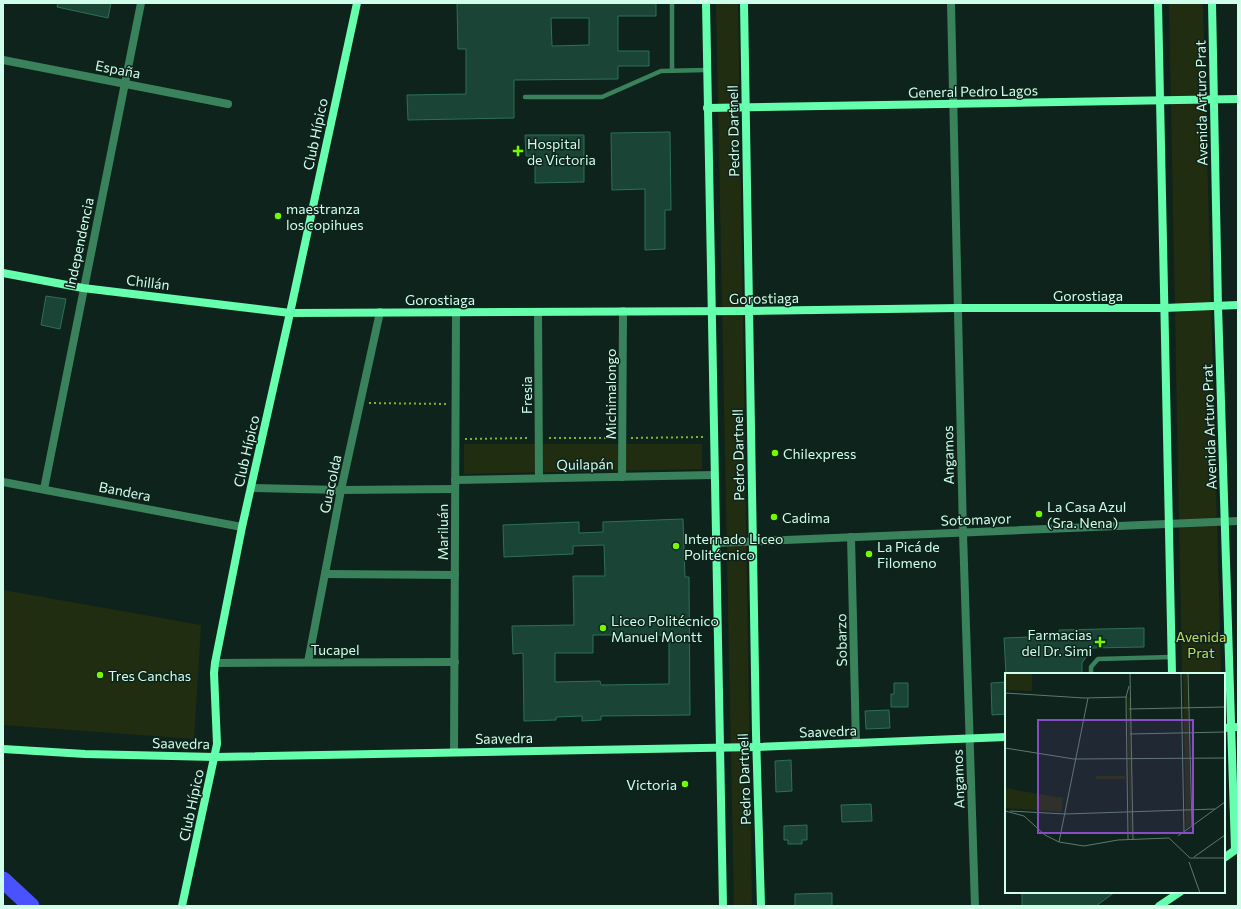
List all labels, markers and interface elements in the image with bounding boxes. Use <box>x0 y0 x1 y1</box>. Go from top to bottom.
street label: Avenida Arturo Prat <box>1191 40 1211 166</box>
street label: España <box>94 56 142 82</box>
street label: General Pedro Lagos <box>908 81 1038 101</box>
street label: Pedro Dartnell <box>724 85 742 177</box>
street label: Club Hípico <box>299 96 331 172</box>
place label: Hospital de Victoria <box>527 135 596 168</box>
marker: Hospital de Victoria <box>512 145 524 157</box>
street label: Independencia <box>61 196 97 290</box>
place label: maestranza los copihues <box>286 200 364 233</box>
marker: maestranza los copihues <box>273 211 283 221</box>
street label: Chillán <box>125 271 171 293</box>
street label: Gorostiaga <box>1053 287 1123 304</box>
street label: Gorostiaga <box>729 289 799 307</box>
street label: Gorostiaga <box>405 291 475 308</box>
street label: Michimalongo <box>602 349 619 439</box>
street label: Avenida Arturo Prat <box>1198 364 1220 490</box>
street label: Fresia <box>518 376 535 414</box>
street label: Pedro Dartnell <box>729 409 747 501</box>
street label: Club Hípico <box>229 413 263 489</box>
street label: Angamos <box>939 425 957 485</box>
place label: Chilexpress <box>783 445 856 462</box>
marker: Chilexpress <box>770 448 780 458</box>
street label: Guacolda <box>315 453 345 515</box>
street label: Quilapán <box>556 455 614 473</box>
street label: Bandera <box>98 478 152 504</box>
place label: La Casa Azul (Sra. Nena) <box>1047 498 1126 531</box>
street label: Mariluán <box>434 504 451 560</box>
place label: Cadima <box>782 509 830 526</box>
street label: Sotomayor <box>940 509 1012 529</box>
marker: La Casa Azul (Sra. Nena) <box>1034 509 1044 519</box>
marker: Cadima <box>769 512 779 522</box>
place label: Internado Liceo Politécnico <box>684 530 783 563</box>
place label: La Picá de Filomeno <box>877 538 940 571</box>
marker: Internado Liceo Politécnico <box>671 541 681 551</box>
marker: La Picá de Filomeno <box>864 549 874 559</box>
place label: Liceo Politécnico Manuel Montt <box>611 612 719 645</box>
street label: Sobarzo <box>832 613 850 667</box>
marker: Liceo Politécnico Manuel Montt <box>598 623 608 633</box>
place label: Farmacias del Dr. Simi <box>1021 626 1092 659</box>
park label: Avenida Prat <box>1176 628 1226 661</box>
marker: Farmacias del Dr. Simi <box>1095 637 1105 647</box>
street label: Tucapel <box>310 641 360 658</box>
place label: Tres Canchas <box>108 667 191 684</box>
marker: Tres Canchas <box>95 670 105 680</box>
inset map <box>1005 673 1225 893</box>
street label: Saavedra <box>799 721 857 741</box>
street label: Saavedra <box>475 729 533 747</box>
street label: Pedro Dartnell <box>734 733 754 825</box>
street label: Saavedra <box>152 734 210 752</box>
street label: Angamos <box>948 749 968 809</box>
street label: Club Hípico <box>175 767 207 843</box>
place label: Victoria <box>626 776 677 793</box>
marker: Victoria <box>680 779 690 789</box>

